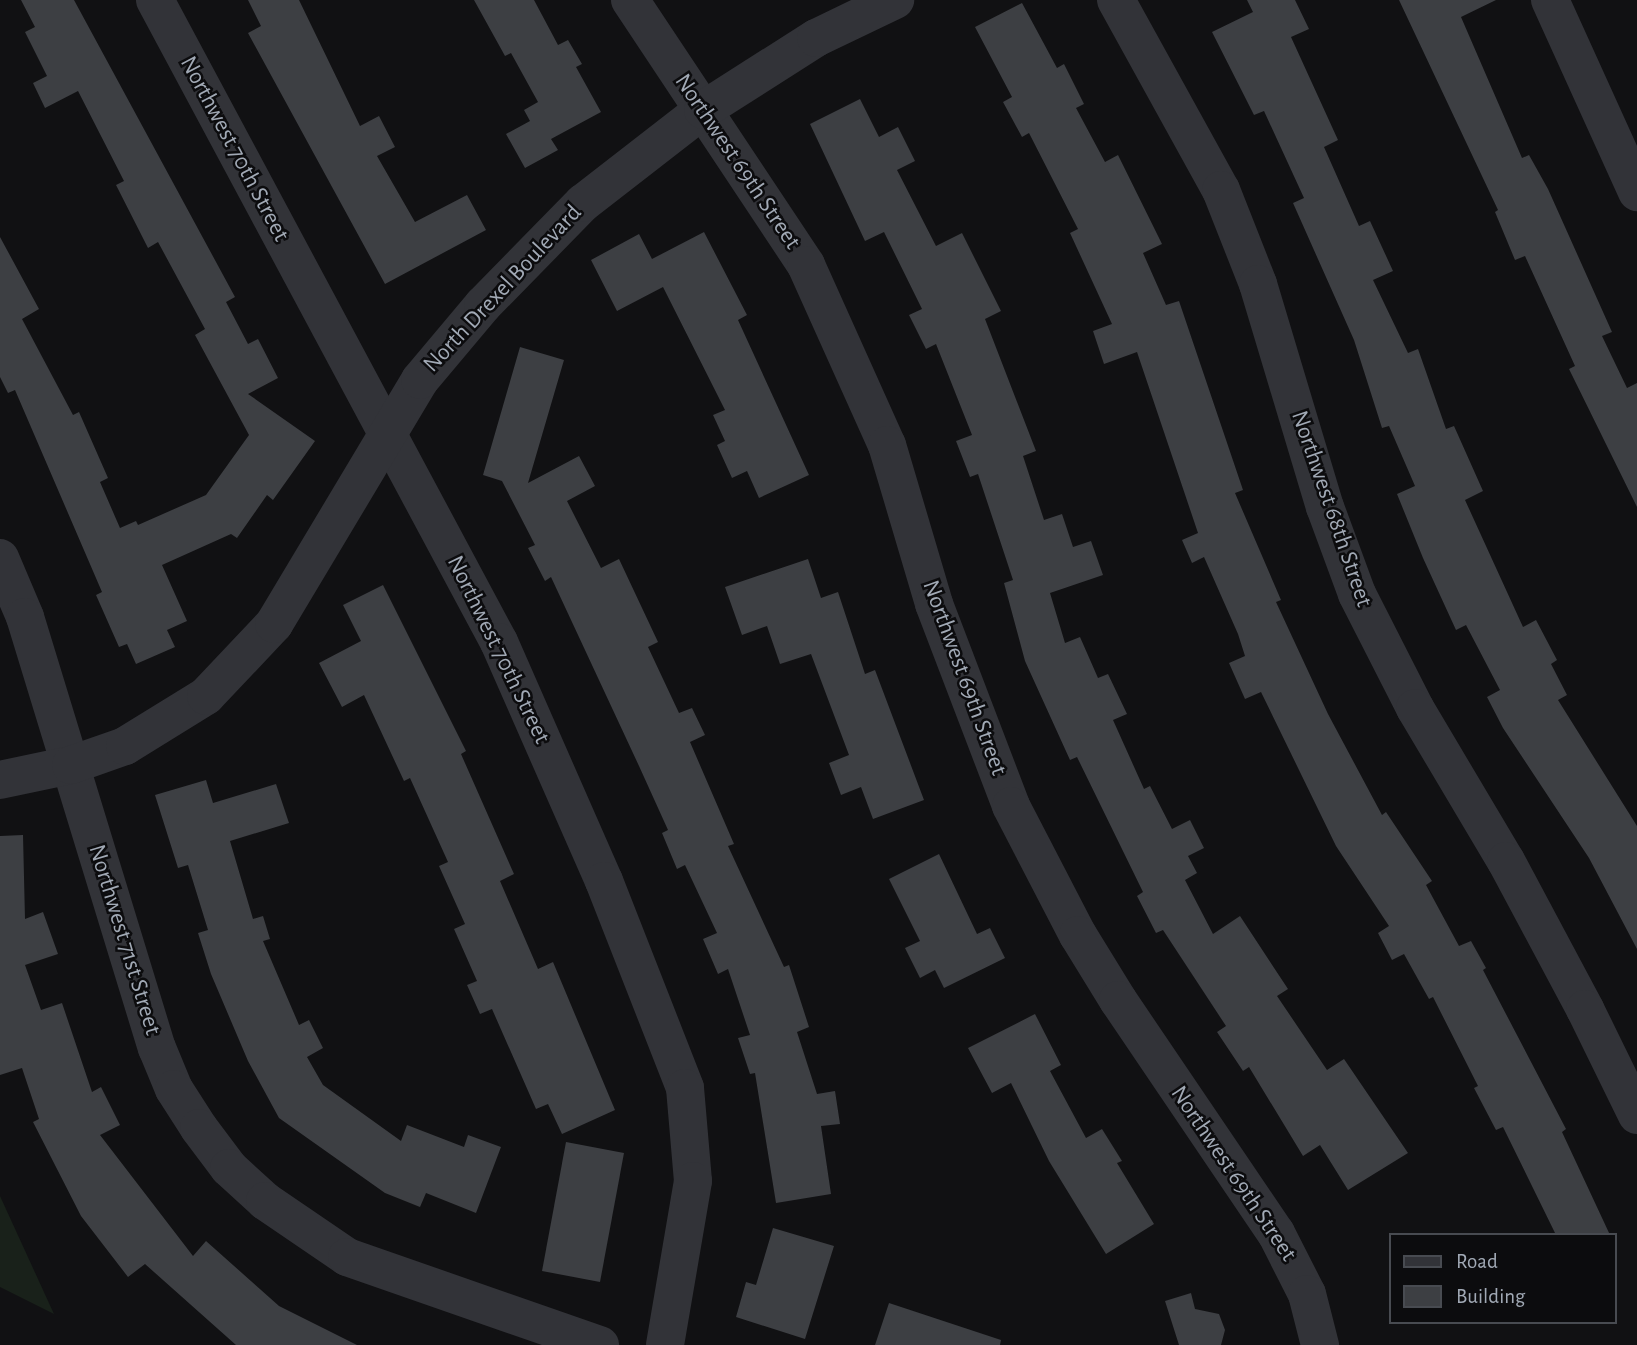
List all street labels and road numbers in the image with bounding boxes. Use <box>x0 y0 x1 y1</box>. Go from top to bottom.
street label: Northwest 70th Street <box>173 51 295 247</box>
street label: Northwest 69th Street <box>668 69 806 255</box>
street label: North Drexel Boulevard <box>418 199 588 379</box>
street label: Northwest 68th Street <box>1284 407 1378 611</box>
street label: Northwest 70th Street <box>440 551 556 749</box>
street label: Northwest 69th Street <box>915 577 1013 779</box>
street label: Northwest 71st Street <box>81 841 167 1039</box>
street label: Northwest 69th Street <box>1164 1081 1302 1267</box>

